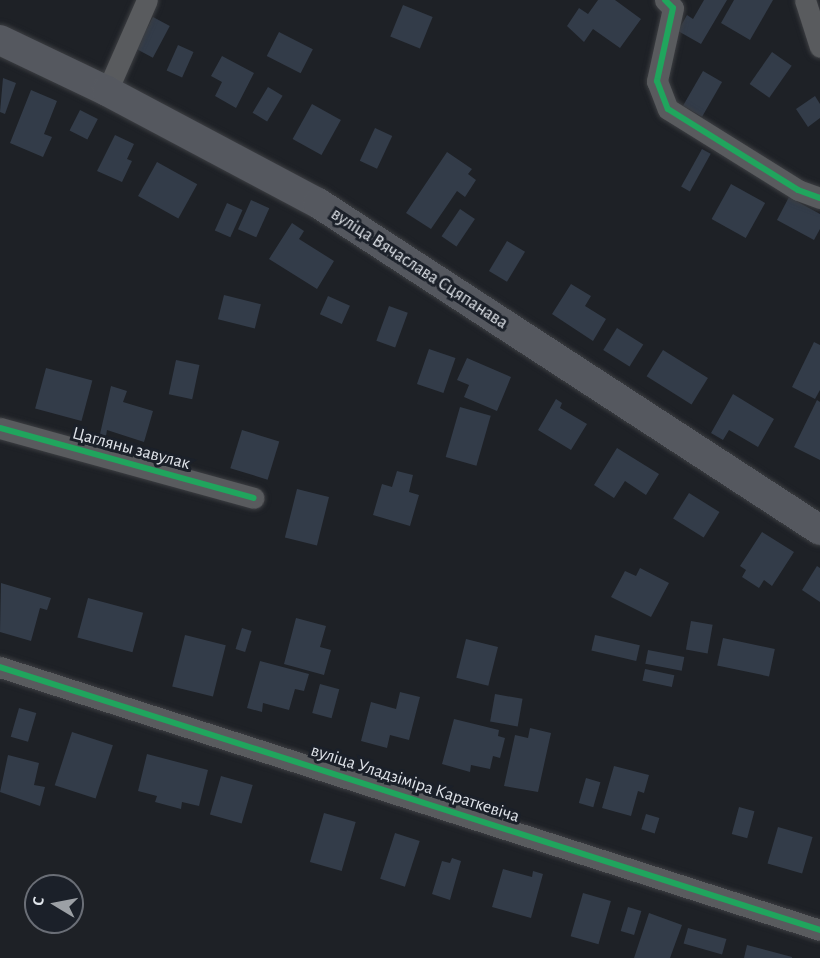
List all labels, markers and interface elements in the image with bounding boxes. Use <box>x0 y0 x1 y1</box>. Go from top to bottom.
street label: вуліца Вячаслава Сцяпанава <box>327 204 511 334</box>
street label: Цагляны завулак <box>70 423 192 475</box>
street label: вуліца Уладзіміра Караткевіча <box>308 740 522 828</box>
north arrow <box>24 874 84 934</box>
text: С <box>30 895 47 907</box>

